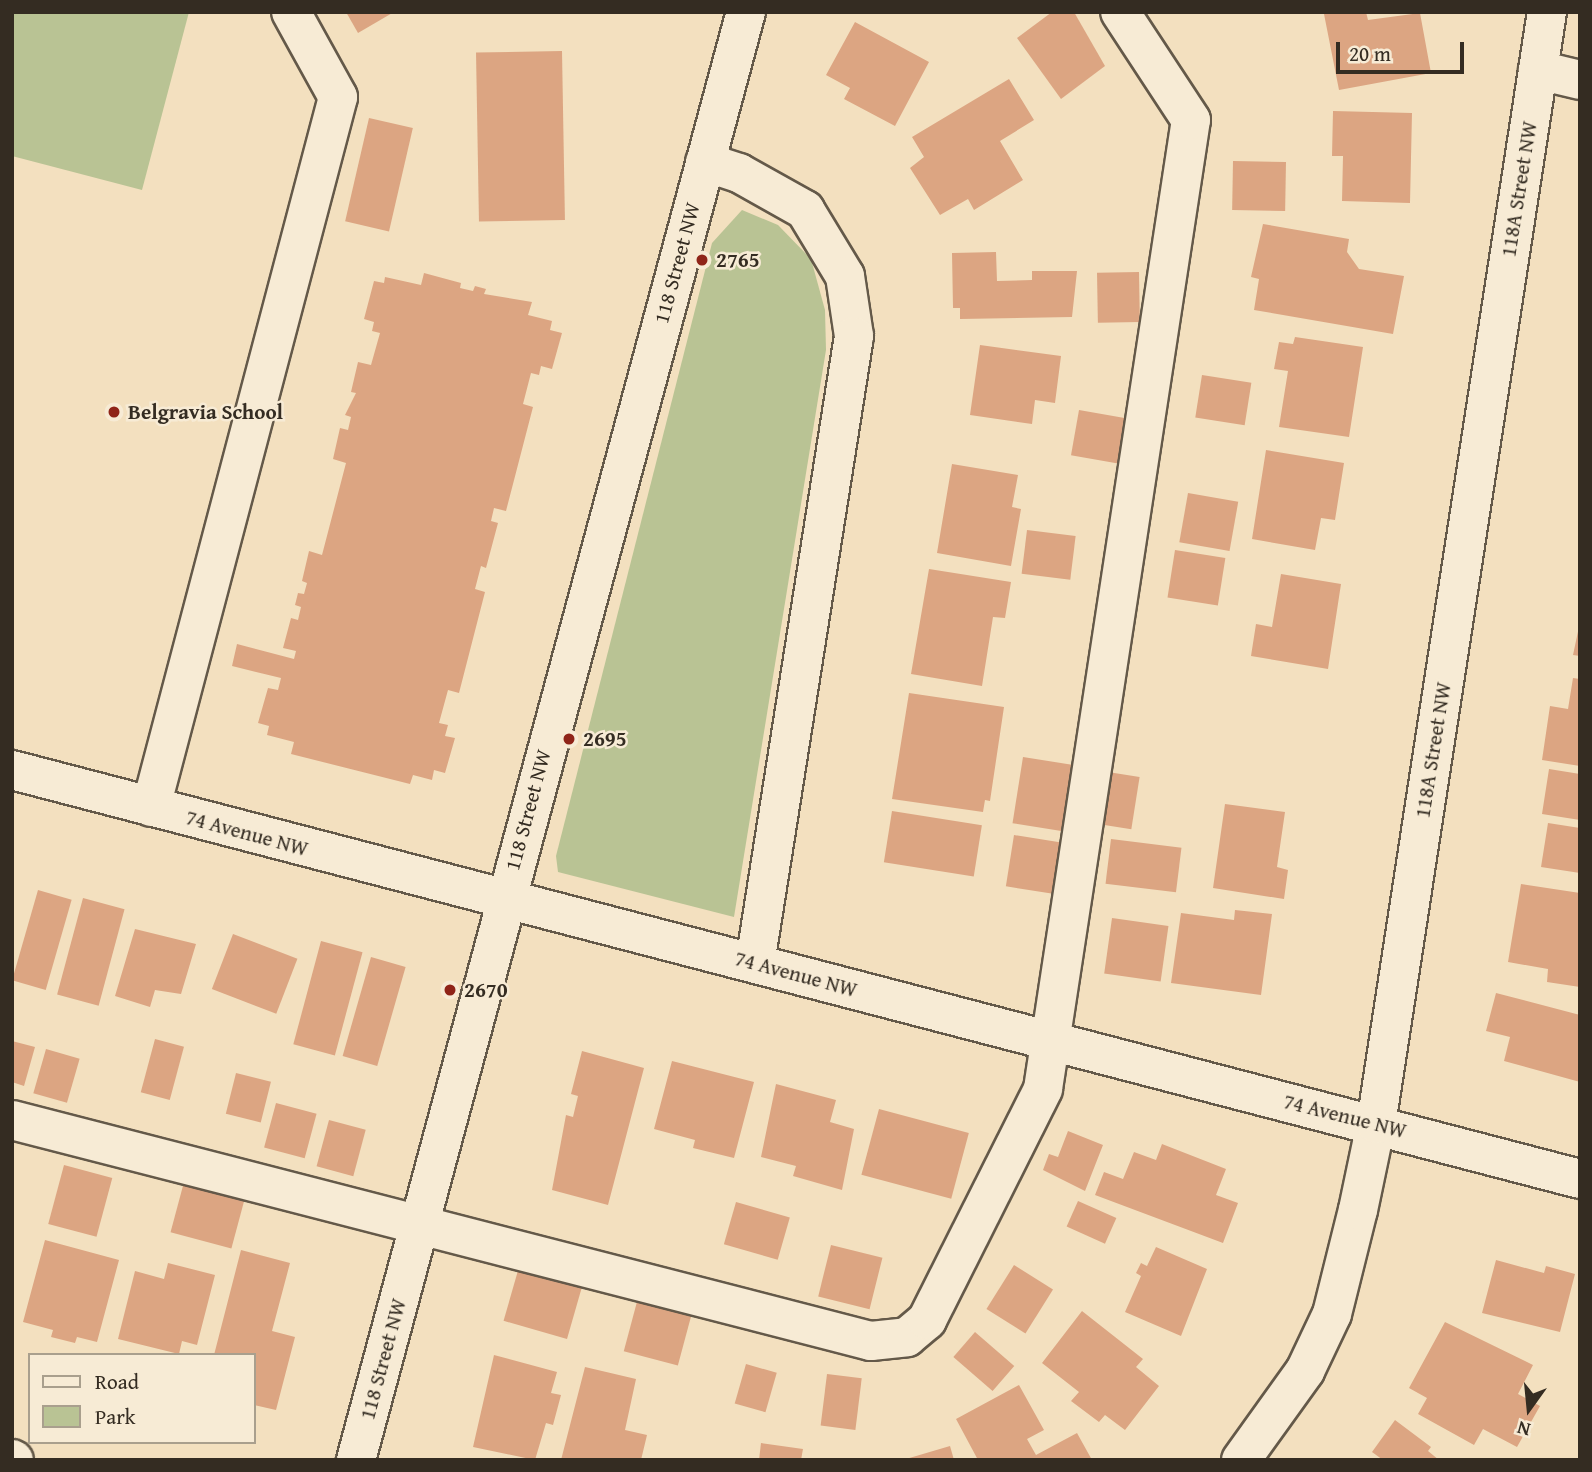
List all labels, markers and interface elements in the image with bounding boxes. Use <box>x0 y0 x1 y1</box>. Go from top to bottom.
scale bar <box>1340 28 1468 72</box>
text: 20 m <box>1349 38 1391 69</box>
street label: 118A Street NW <box>1496 119 1542 259</box>
street label: 118 Street NW <box>649 200 705 326</box>
place label: 2765 <box>716 247 760 273</box>
marker: 2765 <box>694 252 710 268</box>
place label: Belgravia School <box>128 399 283 425</box>
marker: Belgravia School <box>106 404 122 420</box>
street label: 118A Street NW <box>1410 680 1456 820</box>
place label: 2695 <box>583 726 627 752</box>
marker: 2695 <box>561 731 577 747</box>
street label: 118 Street NW <box>500 747 556 873</box>
street label: 74 Avenue NW <box>183 805 311 861</box>
street label: 74 Avenue NW <box>732 946 860 1002</box>
place label: 2670 <box>464 977 508 1003</box>
marker: 2670 <box>442 982 458 998</box>
street label: 74 Avenue NW <box>1281 1089 1409 1143</box>
street label: 118 Street NW <box>355 1296 411 1422</box>
legend <box>28 1353 256 1444</box>
text: Road <box>95 1366 139 1397</box>
north arrow <box>1494 1374 1564 1444</box>
text: Park <box>95 1401 136 1432</box>
text: N <box>1514 1414 1533 1444</box>

